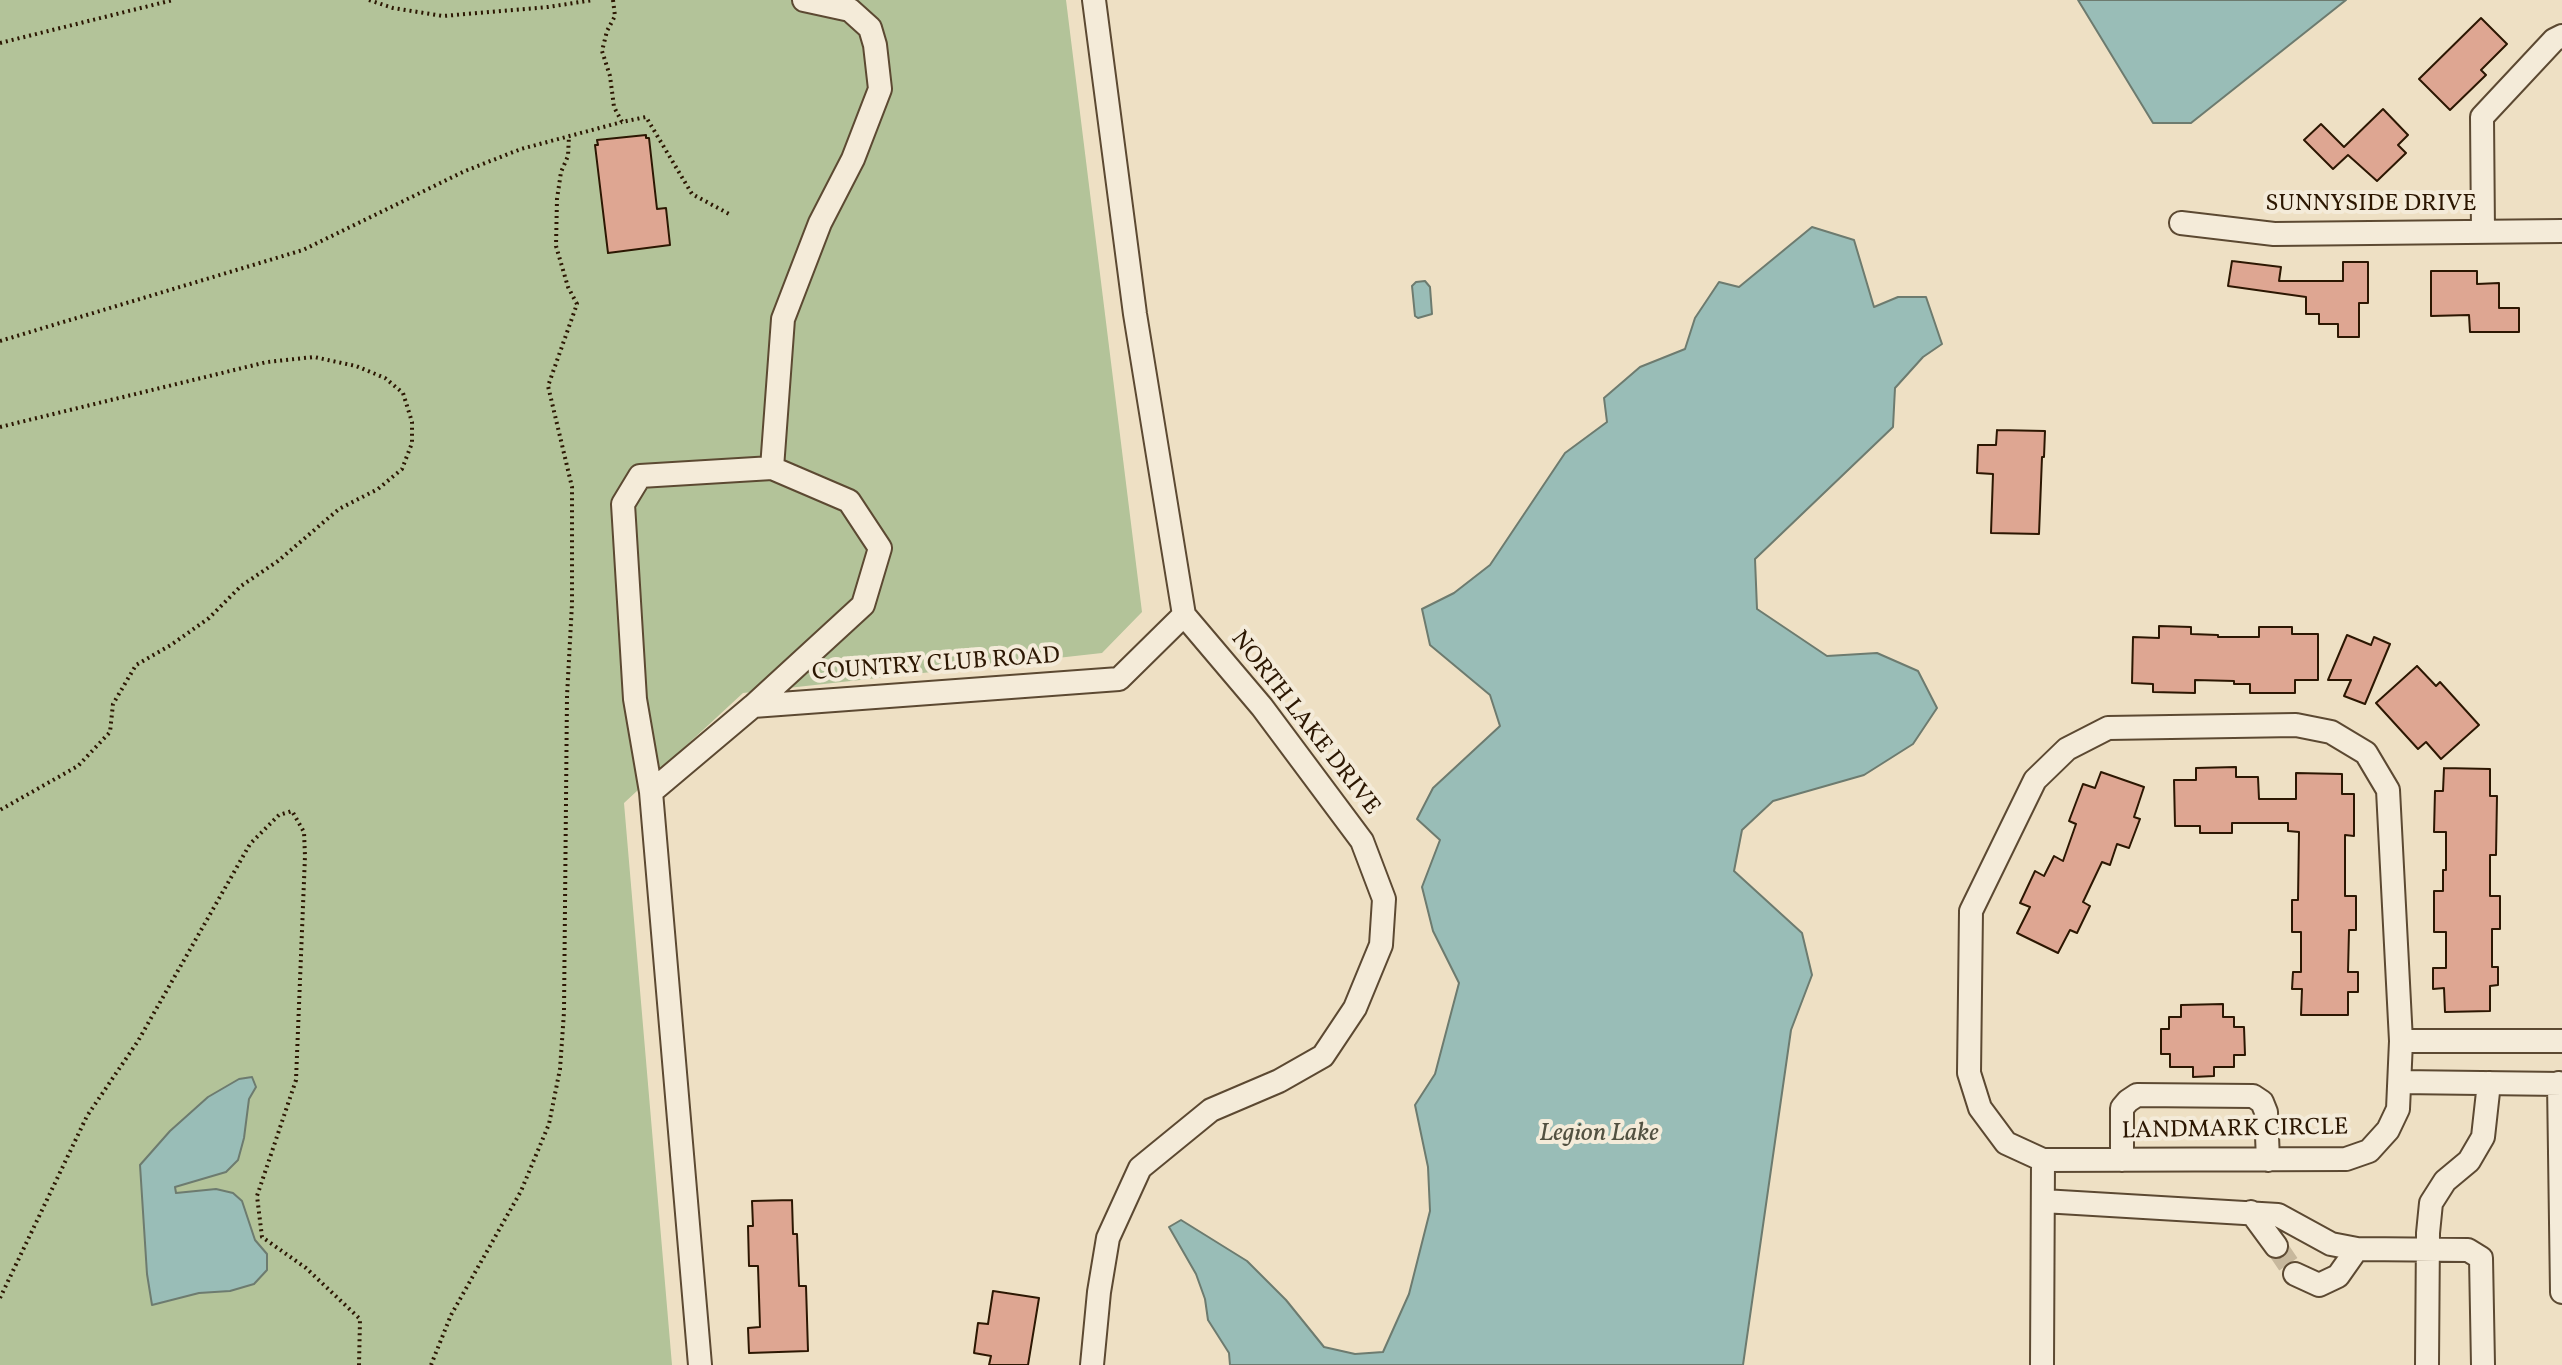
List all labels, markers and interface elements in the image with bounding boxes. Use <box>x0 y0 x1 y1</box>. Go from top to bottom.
street label: SUNNYSIDE DRIVE <box>2265 192 2477 220</box>
street label: NORTH LAKE DRIVE <box>1223 626 1385 822</box>
street label: COUNTRY CLUB ROAD <box>811 643 1061 689</box>
street label: LANDMARK CIRCLE <box>2122 1115 2348 1147</box>
water label: Legion Lake <box>1539 1119 1659 1151</box>

